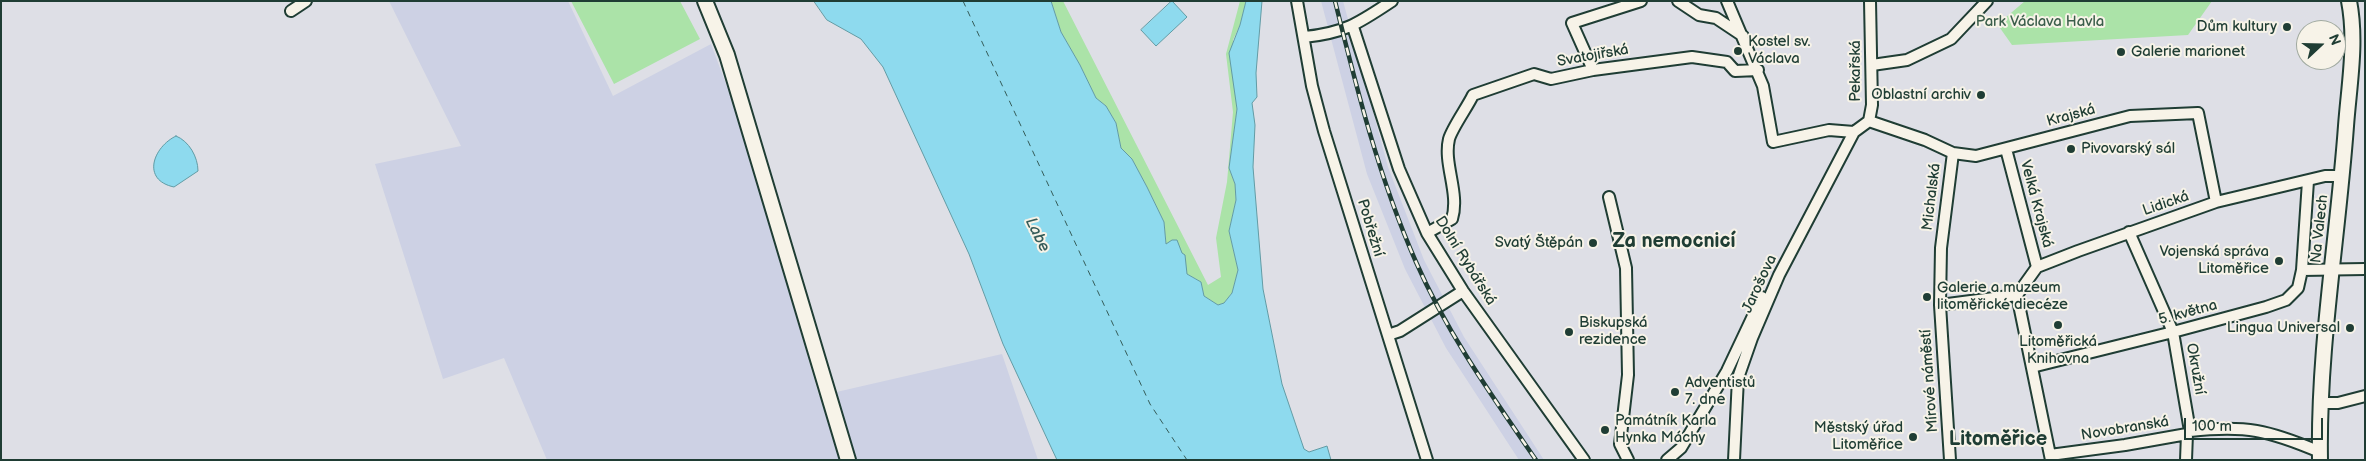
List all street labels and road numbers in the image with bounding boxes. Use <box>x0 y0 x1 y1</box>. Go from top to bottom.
street label: Pekařská <box>1847 40 1865 102</box>
street label: Svatojiřská <box>1556 41 1630 71</box>
street label: Krajská <box>2045 101 2097 131</box>
street label: Velká Krajská <box>2016 158 2056 250</box>
street label: Michalská <box>1919 162 1945 232</box>
street label: Lidická <box>2140 188 2192 220</box>
street label: Na Valech <box>2307 194 2333 264</box>
street label: Pobřežní <box>1353 197 1387 259</box>
street label: Dolní Rybářská <box>1430 213 1500 309</box>
street label: Jarošova <box>1739 252 1781 316</box>
street label: 5. května <box>2157 297 2219 329</box>
street label: Mírové náměstí <box>1917 329 1943 433</box>
street label: Okružní <box>2182 342 2208 396</box>
street label: Novobranská <box>2080 413 2170 445</box>

